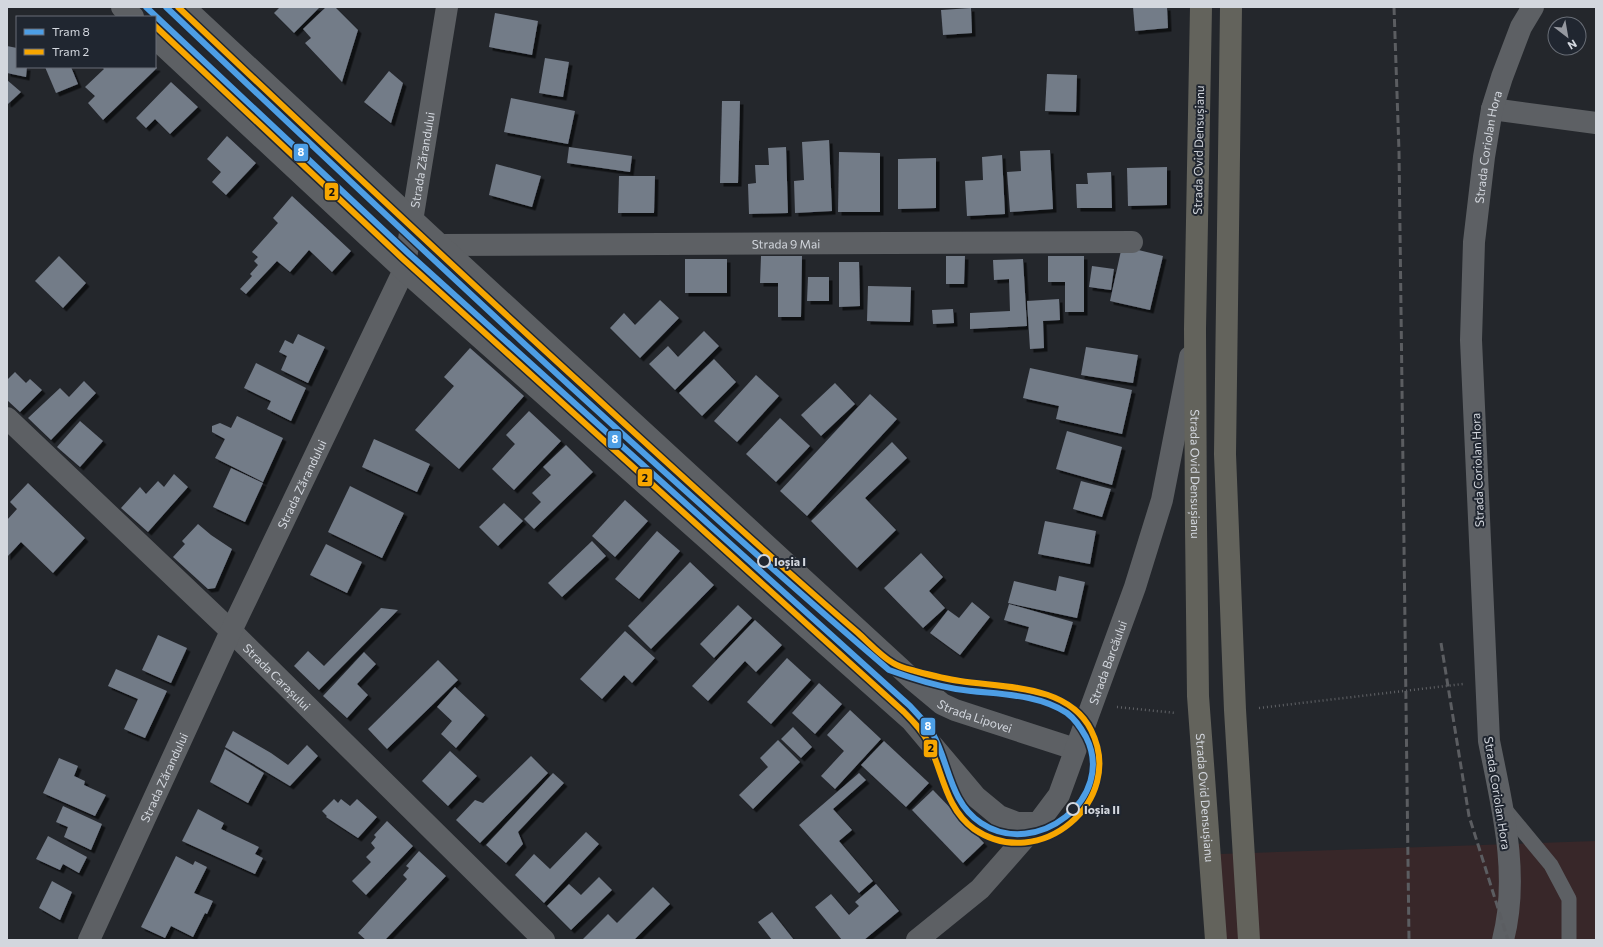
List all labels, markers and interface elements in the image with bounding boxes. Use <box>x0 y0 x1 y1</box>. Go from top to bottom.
legend <box>16 16 156 68</box>
north arrow <box>1547 16 1587 56</box>
text: Tram 8 <box>52 24 90 38</box>
text: N <box>1566 37 1579 53</box>
text: Tram 2 <box>52 44 89 58</box>
street label: Strada Ovid Densușianu <box>1190 85 1207 215</box>
street label: Strada Coriolan Hora <box>1472 89 1504 204</box>
street label: Strada Zărandului <box>407 111 437 209</box>
line badge: 8 <box>293 143 309 162</box>
text: 8 <box>298 145 305 158</box>
line badge: 2 <box>324 182 339 201</box>
text: 2 <box>329 185 335 198</box>
street label: Strada 9 Mai <box>752 236 820 251</box>
street label: Strada Ovid Densușianu <box>1188 409 1203 539</box>
street label: Strada Coriolan Hora <box>1468 413 1486 527</box>
line badge: 8 <box>607 430 622 449</box>
text: 8 <box>612 432 619 445</box>
street label: Strada Zărandului <box>274 437 329 531</box>
line badge: 2 <box>637 468 653 487</box>
text: 2 <box>642 471 648 484</box>
marker: Ioșia I <box>757 554 771 568</box>
place label: Ioșia I <box>774 554 806 569</box>
street label: Strada Barcăului <box>1086 618 1129 707</box>
street label: Strada Carașului <box>241 640 314 713</box>
street label: Strada Lipovei <box>935 696 1014 735</box>
line badge: 8 <box>920 717 936 736</box>
text: 8 <box>925 719 932 732</box>
street label: Strada Zărandului <box>137 730 190 824</box>
street label: Strada Ovid Densușianu <box>1194 733 1217 863</box>
street label: Strada Coriolan Hora <box>1482 735 1514 851</box>
line badge: 2 <box>923 739 938 758</box>
text: 2 <box>928 741 934 754</box>
marker: Ioșia II <box>1066 802 1080 816</box>
place label: Ioșia II <box>1084 802 1120 817</box>

